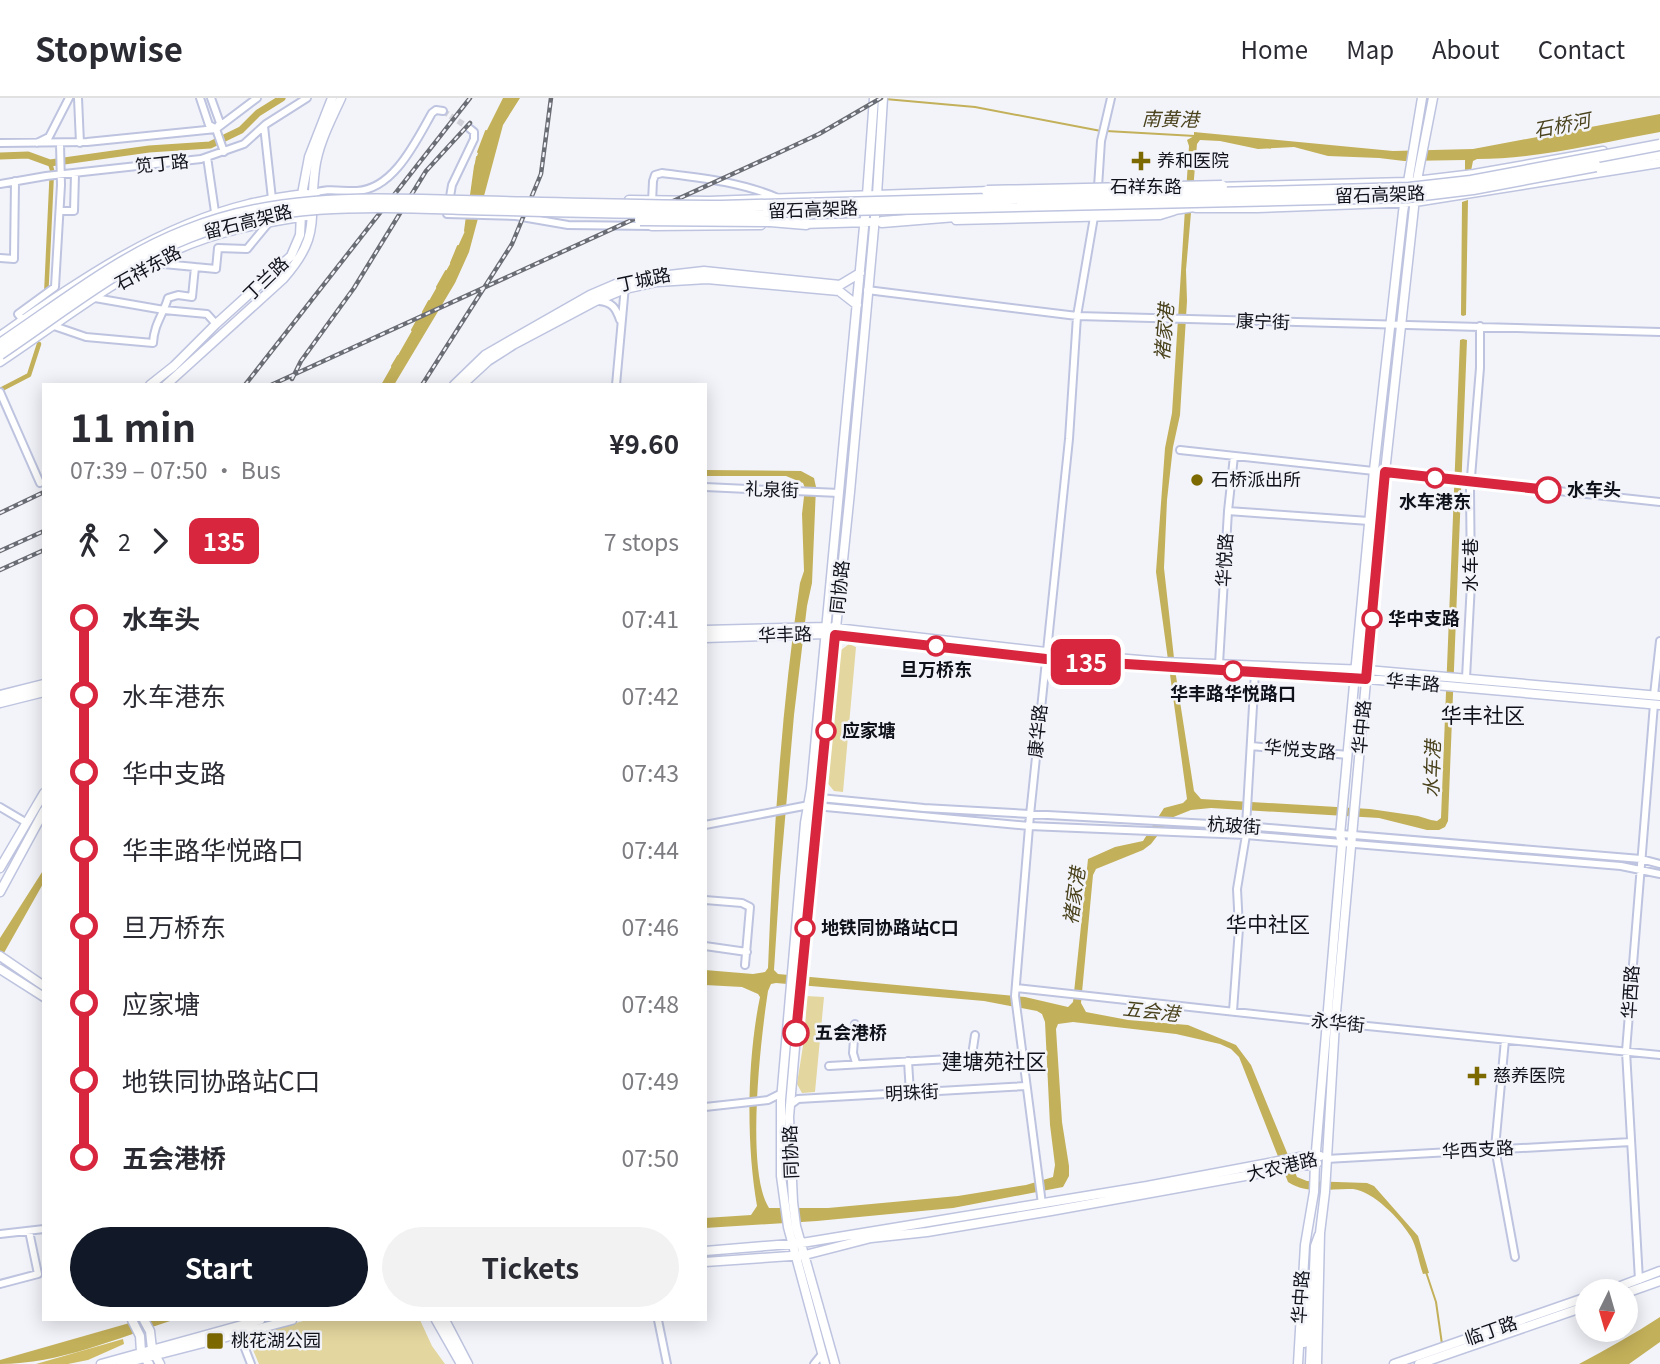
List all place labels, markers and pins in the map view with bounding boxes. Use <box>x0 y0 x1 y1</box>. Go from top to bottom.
place label: 养和医院 <box>1157 146 1229 172</box>
marker: 养和医院 <box>1131 151 1151 171</box>
place label: 石桥派出所 <box>1211 465 1301 491</box>
marker: 水车港东 <box>1425 468 1445 488</box>
marker: 石桥派出所 <box>1189 472 1205 488</box>
place label: 水车头 <box>1567 475 1621 501</box>
marker: 水车头 <box>1535 477 1561 503</box>
place label: 水车港东 <box>1399 487 1471 513</box>
place label: 华中支路 <box>1388 604 1460 630</box>
marker: 华中支路 <box>1362 609 1382 629</box>
marker: 旦万桥东 <box>926 636 946 656</box>
place label: 旦万桥东 <box>900 655 972 681</box>
marker: 华丰路华悦路口 <box>1223 661 1243 681</box>
place label: 华丰路华悦路口 <box>1170 679 1296 705</box>
place label: 应家塘 <box>842 716 896 742</box>
marker: 应家塘 <box>816 721 836 741</box>
place label: 地铁同协路站C口 <box>821 913 959 939</box>
marker: 地铁同协路站C口 <box>795 918 815 938</box>
place label: 五会港桥 <box>815 1018 887 1044</box>
marker: 五会港桥 <box>783 1020 809 1046</box>
place label: 慈养医院 <box>1493 1061 1565 1087</box>
marker: 慈养医院 <box>1467 1066 1487 1086</box>
place label: 桃花湖公园 <box>231 1326 321 1352</box>
marker: 桃花湖公园 <box>205 1331 225 1351</box>

